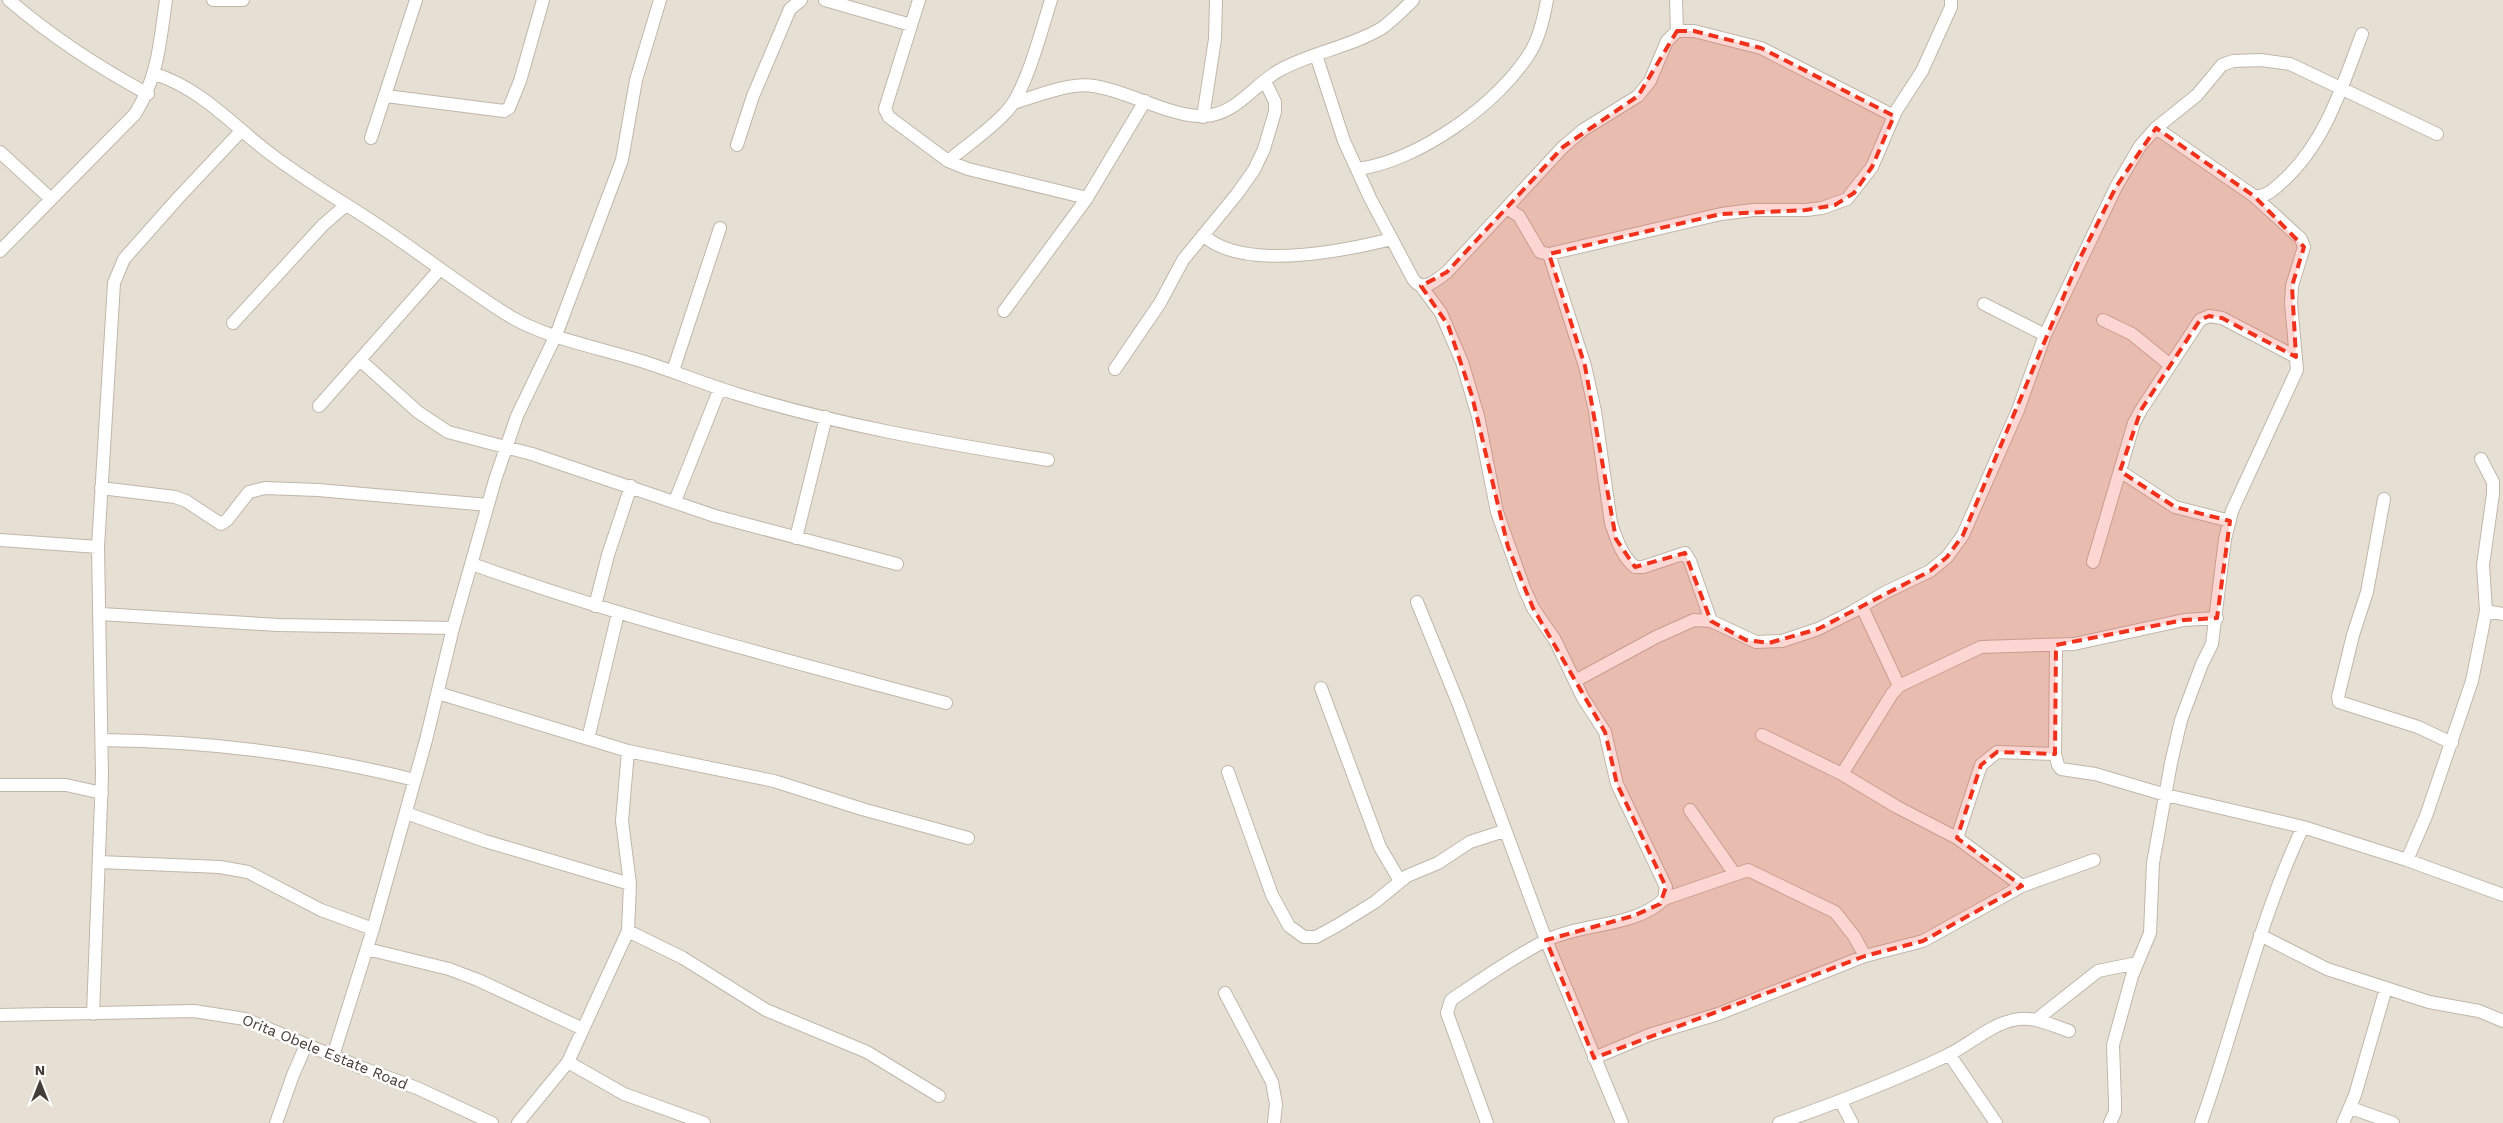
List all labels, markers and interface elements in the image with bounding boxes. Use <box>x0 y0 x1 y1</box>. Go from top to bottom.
street label: Orita Obele Estate Road <box>240 1011 410 1093</box>
north arrow <box>15 1058 65 1108</box>
text: N <box>35 1062 45 1078</box>

